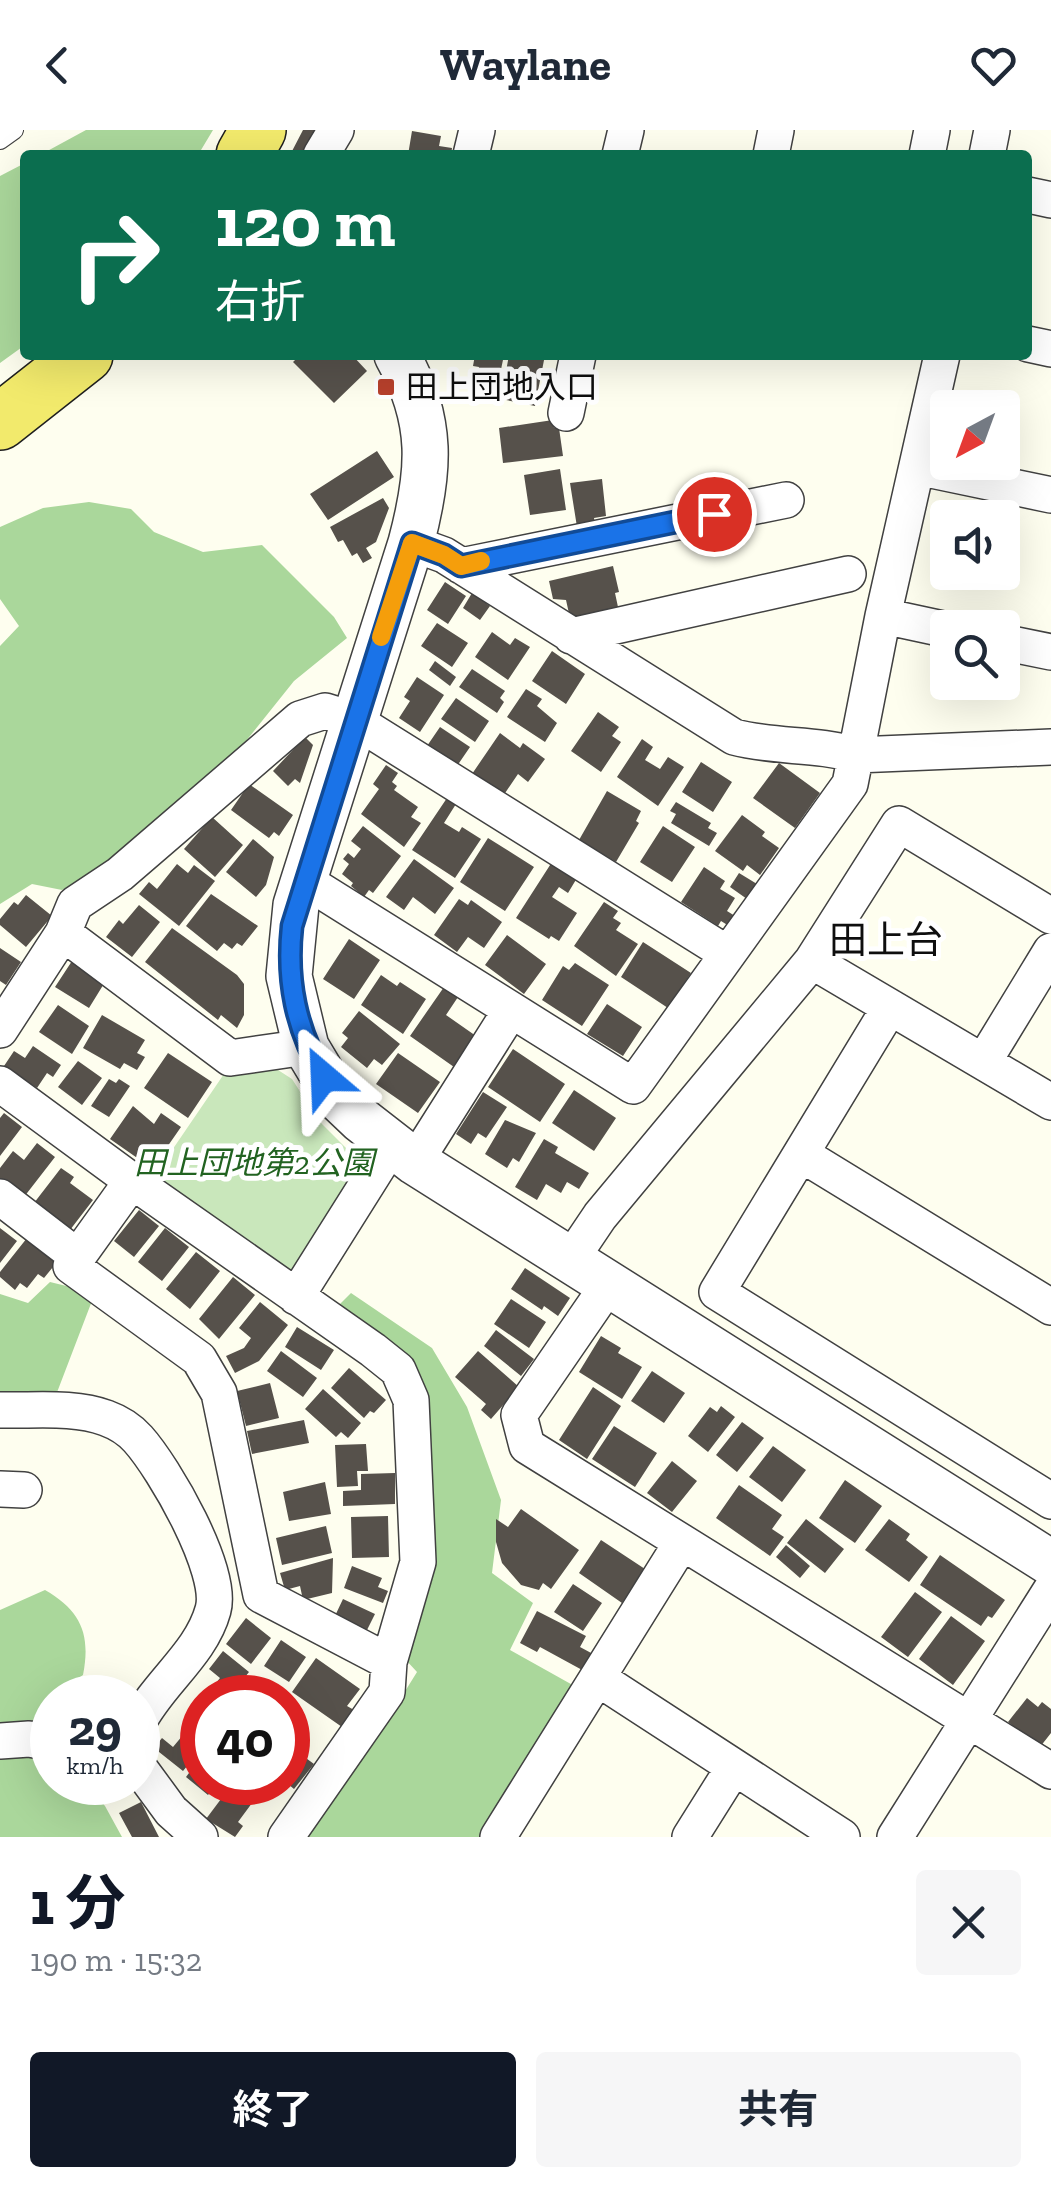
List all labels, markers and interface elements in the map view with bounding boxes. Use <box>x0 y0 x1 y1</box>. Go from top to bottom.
icon: back <box>30 38 85 93</box>
text: Waylane <box>440 38 611 92</box>
icon: heart <box>966 38 1021 93</box>
text: 120 m <box>215 180 396 264</box>
icon: right <box>50 190 180 320</box>
text: 右折 <box>215 275 305 329</box>
place label: 田上団地入口 <box>406 368 598 406</box>
marker: 田上団地入口 <box>375 376 397 398</box>
north arrow <box>930 390 1020 480</box>
map controls <box>930 390 1020 700</box>
pin <box>672 472 757 557</box>
icon: arrive <box>687 487 742 542</box>
button: sound <box>930 500 1020 590</box>
button: search <box>930 610 1020 700</box>
district label: 田上台 <box>829 917 943 963</box>
position arrow <box>272 1025 376 1129</box>
park label: 田上団地第2公園 <box>134 1144 378 1182</box>
speed limit sign: 40 <box>180 1675 310 1805</box>
text: 29 <box>68 1698 122 1758</box>
text: km/h <box>66 1750 124 1780</box>
text: 1 分 <box>30 1867 125 1939</box>
button: close <box>916 1870 1021 1975</box>
text: 190 m · 15:32 <box>30 1941 202 1979</box>
button: 終了 <box>30 2052 516 2167</box>
button: 共有 <box>536 2052 1021 2167</box>

